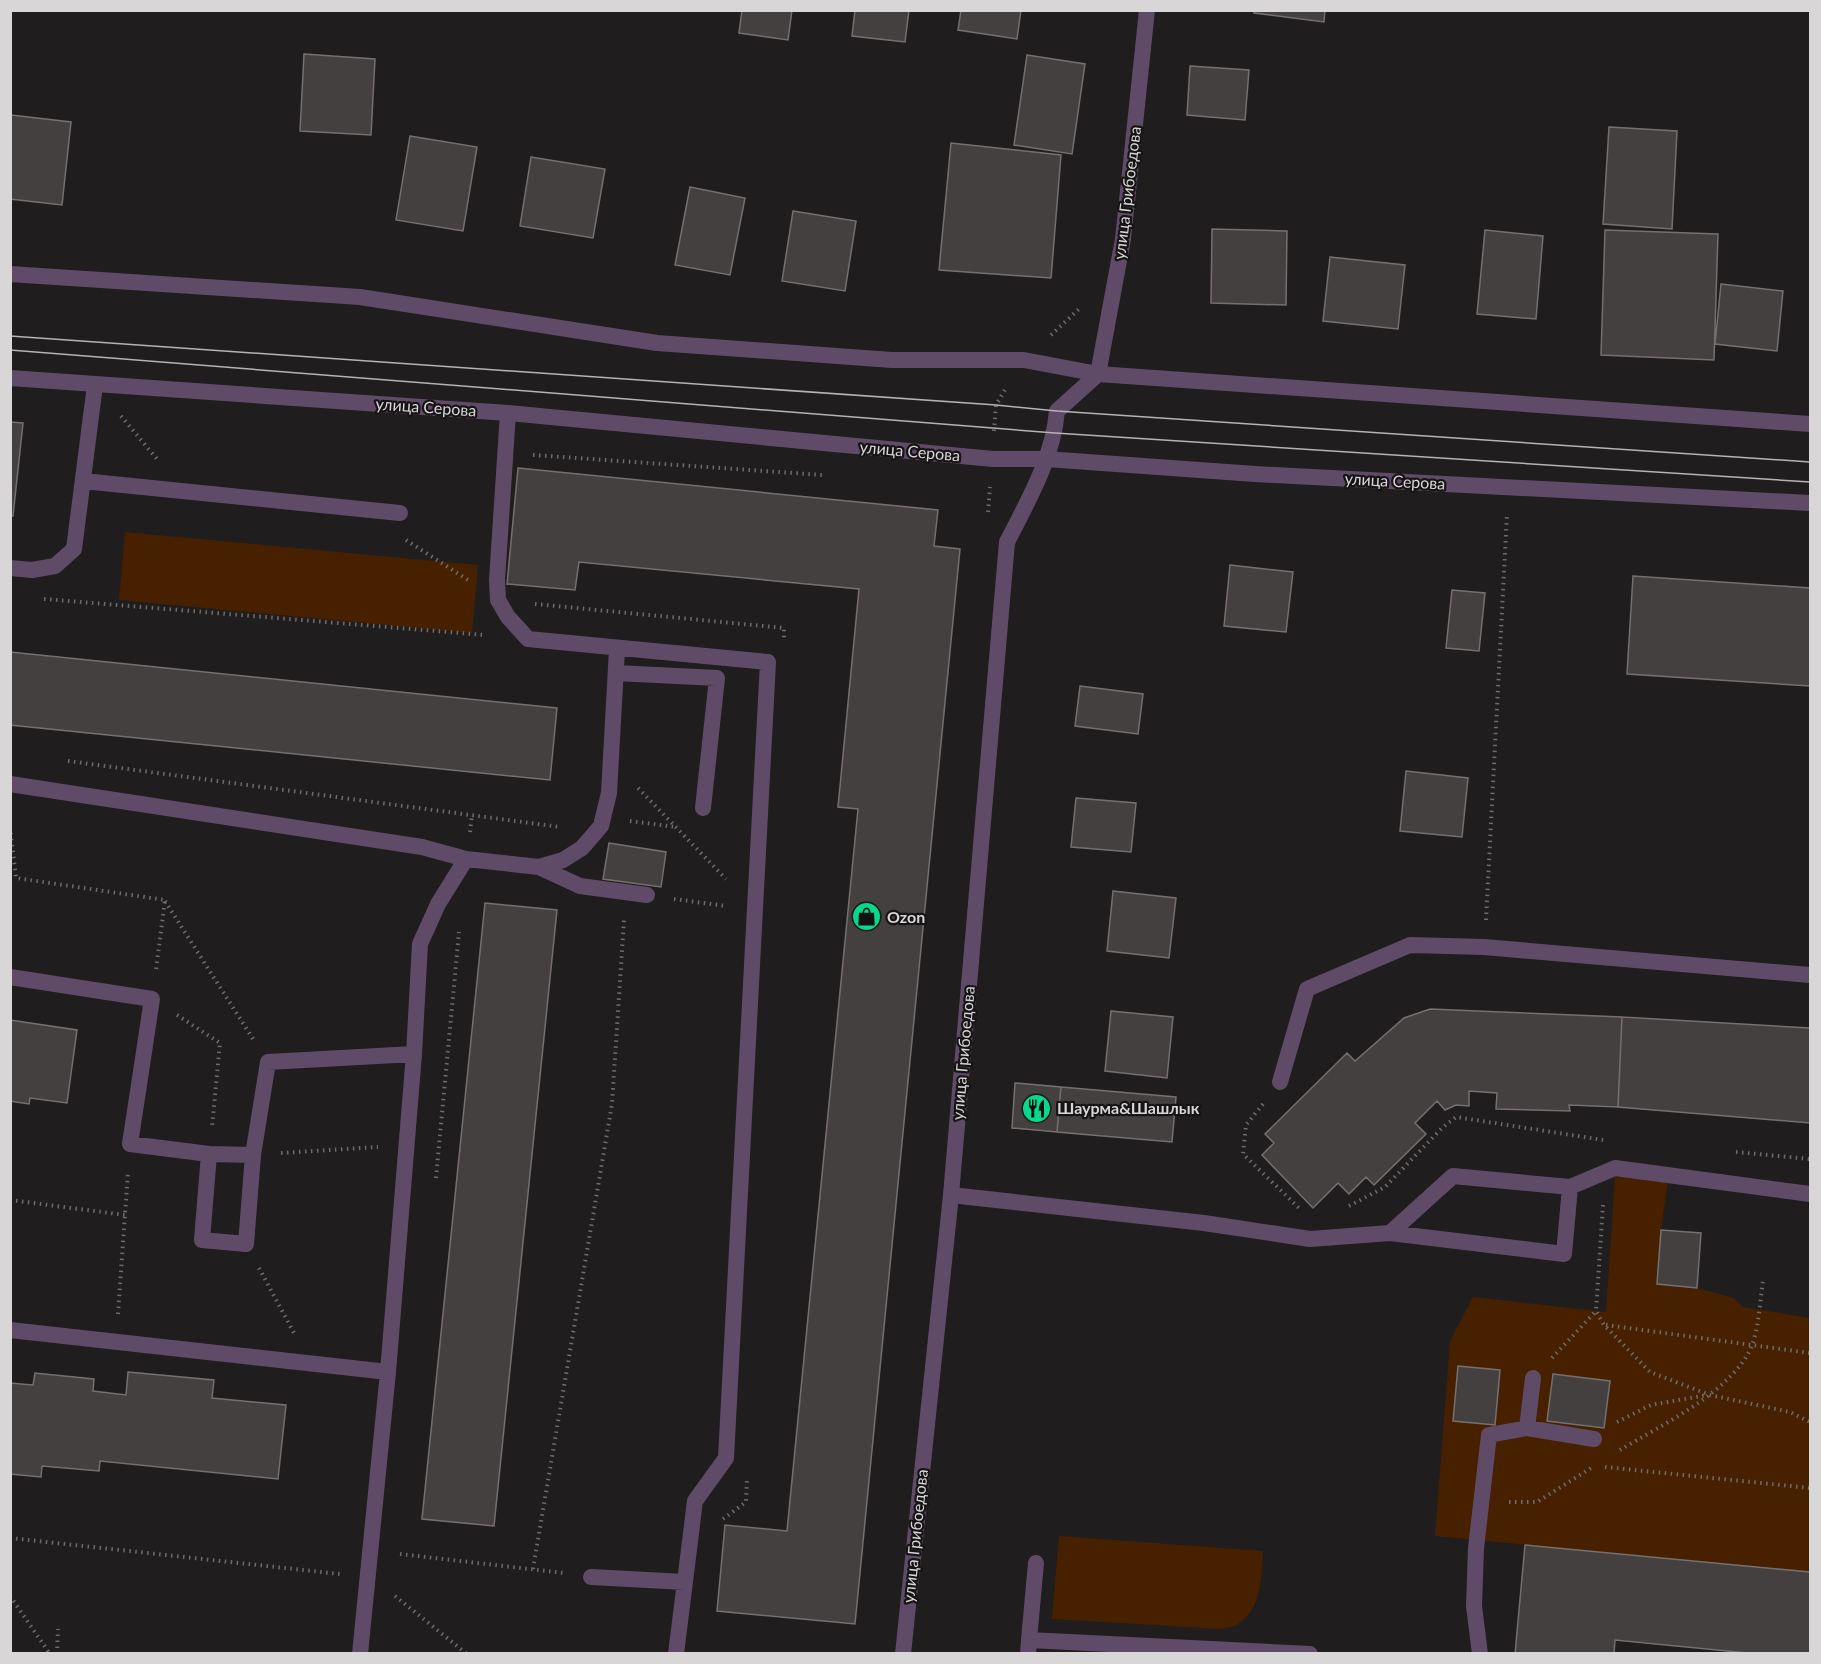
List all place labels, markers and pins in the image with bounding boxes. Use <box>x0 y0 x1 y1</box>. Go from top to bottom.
shop icon: Ozon <box>850 901 882 933</box>
place label: Ozon <box>887 907 925 926</box>
restaurant icon: Шаурма&Шашлык <box>1020 1092 1052 1124</box>
place label: Шаурма&Шашлык <box>1057 1098 1200 1117</box>

